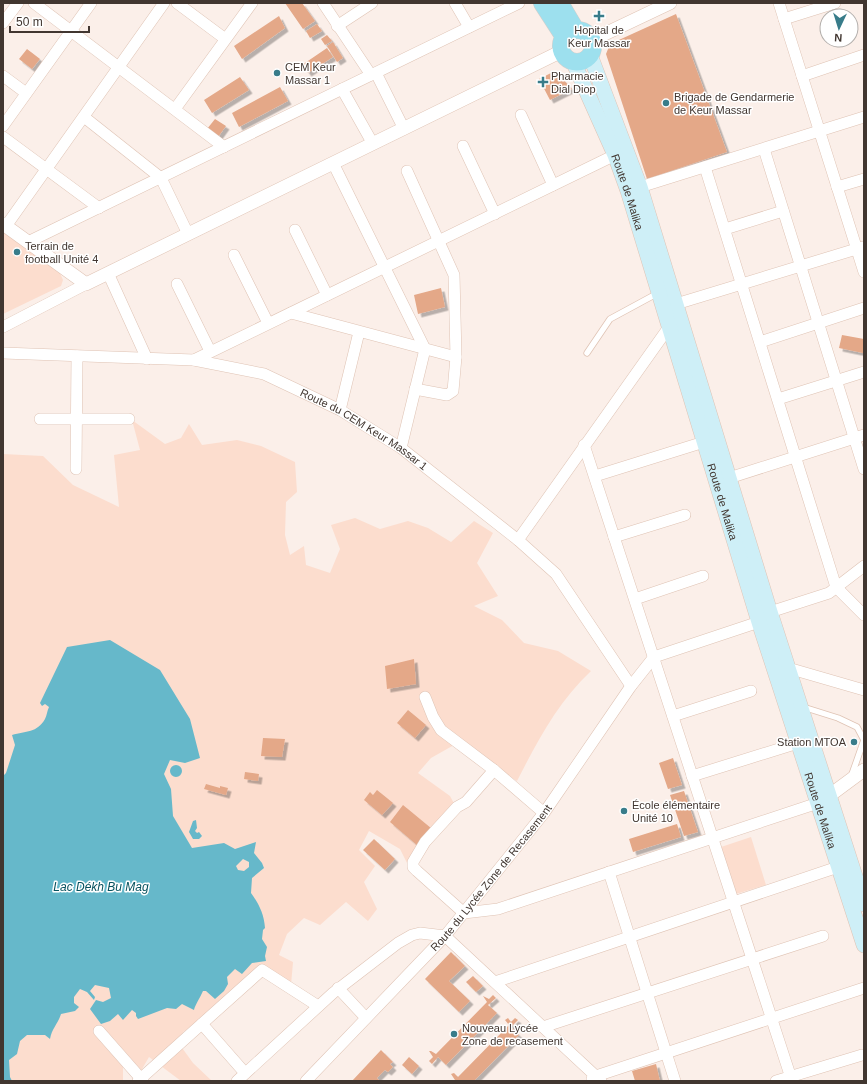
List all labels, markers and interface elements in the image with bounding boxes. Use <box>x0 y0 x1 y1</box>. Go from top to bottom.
scale bar <box>10 8 89 34</box>
north arrow <box>819 8 859 48</box>
marker: Hopital de Keur Massar <box>593 10 605 22</box>
text: 50 m <box>16 15 43 29</box>
place label: Hopital de Keur Massar <box>568 24 631 49</box>
text: N <box>834 32 843 44</box>
place label: CEM Keur Massar 1 <box>285 61 336 86</box>
marker: CEM Keur Massar 1 <box>272 68 282 78</box>
place label: Pharmacie Dial Diop <box>551 70 604 95</box>
marker: Pharmacie Dial Diop <box>538 77 548 87</box>
place label: Brigade de Gendarmerie de Keur Massar <box>674 91 794 116</box>
marker: Brigade de Gendarmerie de Keur Massar <box>661 98 671 108</box>
street label: Route de Malika <box>609 152 646 232</box>
place label: Terrain de football Unité 4 <box>25 240 98 265</box>
marker: Terrain de football Unité 4 <box>12 247 22 257</box>
street label: Route du CEM Keur Massar 1 <box>299 386 430 472</box>
street label: Route de Malika <box>705 462 740 542</box>
place label: Station MTOA <box>777 736 847 748</box>
marker: Station MTOA <box>849 737 859 747</box>
street label: Route de Malika <box>802 771 839 851</box>
place label: École élémentaire Unité 10 <box>632 799 720 824</box>
street label: Route du Lycée Zone de Recasement <box>428 802 554 953</box>
marker: École élémentaire Unité 10 <box>619 806 629 816</box>
water label: Lac Dékh Bu Mag <box>53 880 149 894</box>
place label: Nouveau Lycée Zone de recasement <box>462 1022 563 1047</box>
marker: Nouveau Lycée Zone de recasement <box>449 1029 459 1039</box>

